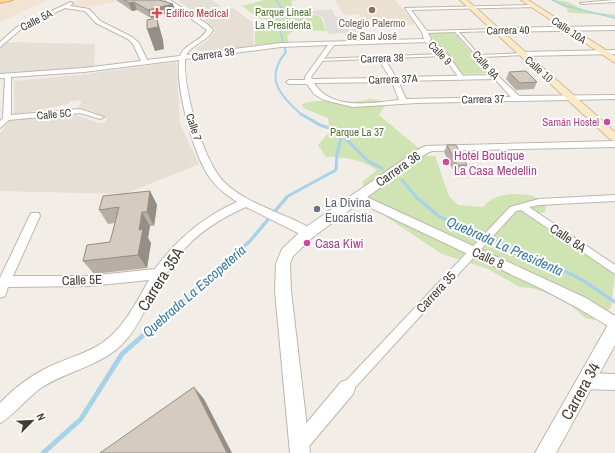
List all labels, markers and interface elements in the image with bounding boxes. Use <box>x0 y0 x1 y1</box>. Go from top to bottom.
park label: Parque Lineal La Presidenta <box>255 5 311 32</box>
marker: Colegio Palermo de San José <box>367 5 377 15</box>
street label: Calle 5A <box>18 6 55 34</box>
place label: Edifico Medical <box>166 6 228 20</box>
marker: Edifico Medical <box>151 7 163 19</box>
street label: Calle 10A <box>549 13 590 47</box>
place label: Colegio Palermo de San José <box>338 16 406 43</box>
street label: Carrera 40 <box>486 23 530 37</box>
street label: Calle 9 <box>425 38 455 68</box>
street label: Carrera 39 <box>191 44 235 64</box>
street label: Calle 9A <box>470 48 503 83</box>
street label: Carrera 38 <box>360 50 404 66</box>
street label: Calle 10 <box>522 53 556 85</box>
street label: Carrera 37A <box>368 71 419 87</box>
street label: Carrera 37 <box>461 92 505 106</box>
street label: Calle 5C <box>36 105 72 122</box>
street label: Calle 7 <box>183 111 205 143</box>
place label: Samán Hostel <box>542 115 599 129</box>
marker: Samán Hostel <box>602 117 612 127</box>
park label: Parque La 37 <box>330 125 384 139</box>
street label: Carrera 36 <box>372 147 424 191</box>
place label: Hotel Boutique La Casa Medellin <box>454 147 537 179</box>
marker: Hotel Boutique La Casa Medellin <box>441 157 451 167</box>
place label: La Divina Eucaristía <box>325 194 373 226</box>
marker: La Divina Eucaristía <box>312 204 322 214</box>
water label: Quebrada La Presidenta <box>444 212 566 280</box>
street label: Calle 8A <box>547 220 590 257</box>
place label: Casa Kiwi <box>315 235 364 252</box>
marker: Casa Kiwi <box>302 238 312 248</box>
water label: Quebrada La Escopetería <box>138 241 250 341</box>
street label: Carrera 35A <box>132 243 188 315</box>
street label: Calle 8 <box>469 243 507 273</box>
street label: Carrera 35 <box>412 268 460 316</box>
street label: Calle 5E <box>62 271 102 289</box>
street label: Carrera 34 <box>555 358 605 424</box>
north arrow <box>12 401 52 441</box>
text: N <box>33 411 49 423</box>

